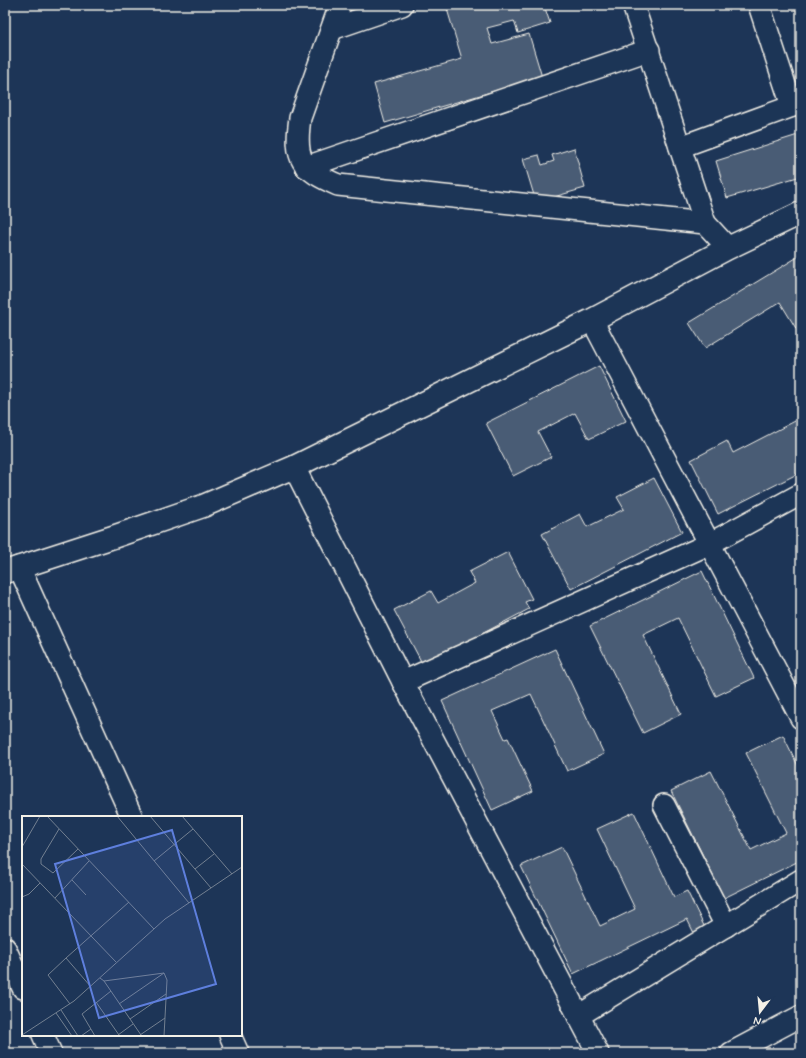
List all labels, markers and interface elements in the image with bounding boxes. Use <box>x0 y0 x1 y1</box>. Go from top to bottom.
inset map <box>22 816 242 1036</box>
north arrow <box>740 992 780 1032</box>
text: N <box>752 1013 763 1028</box>

